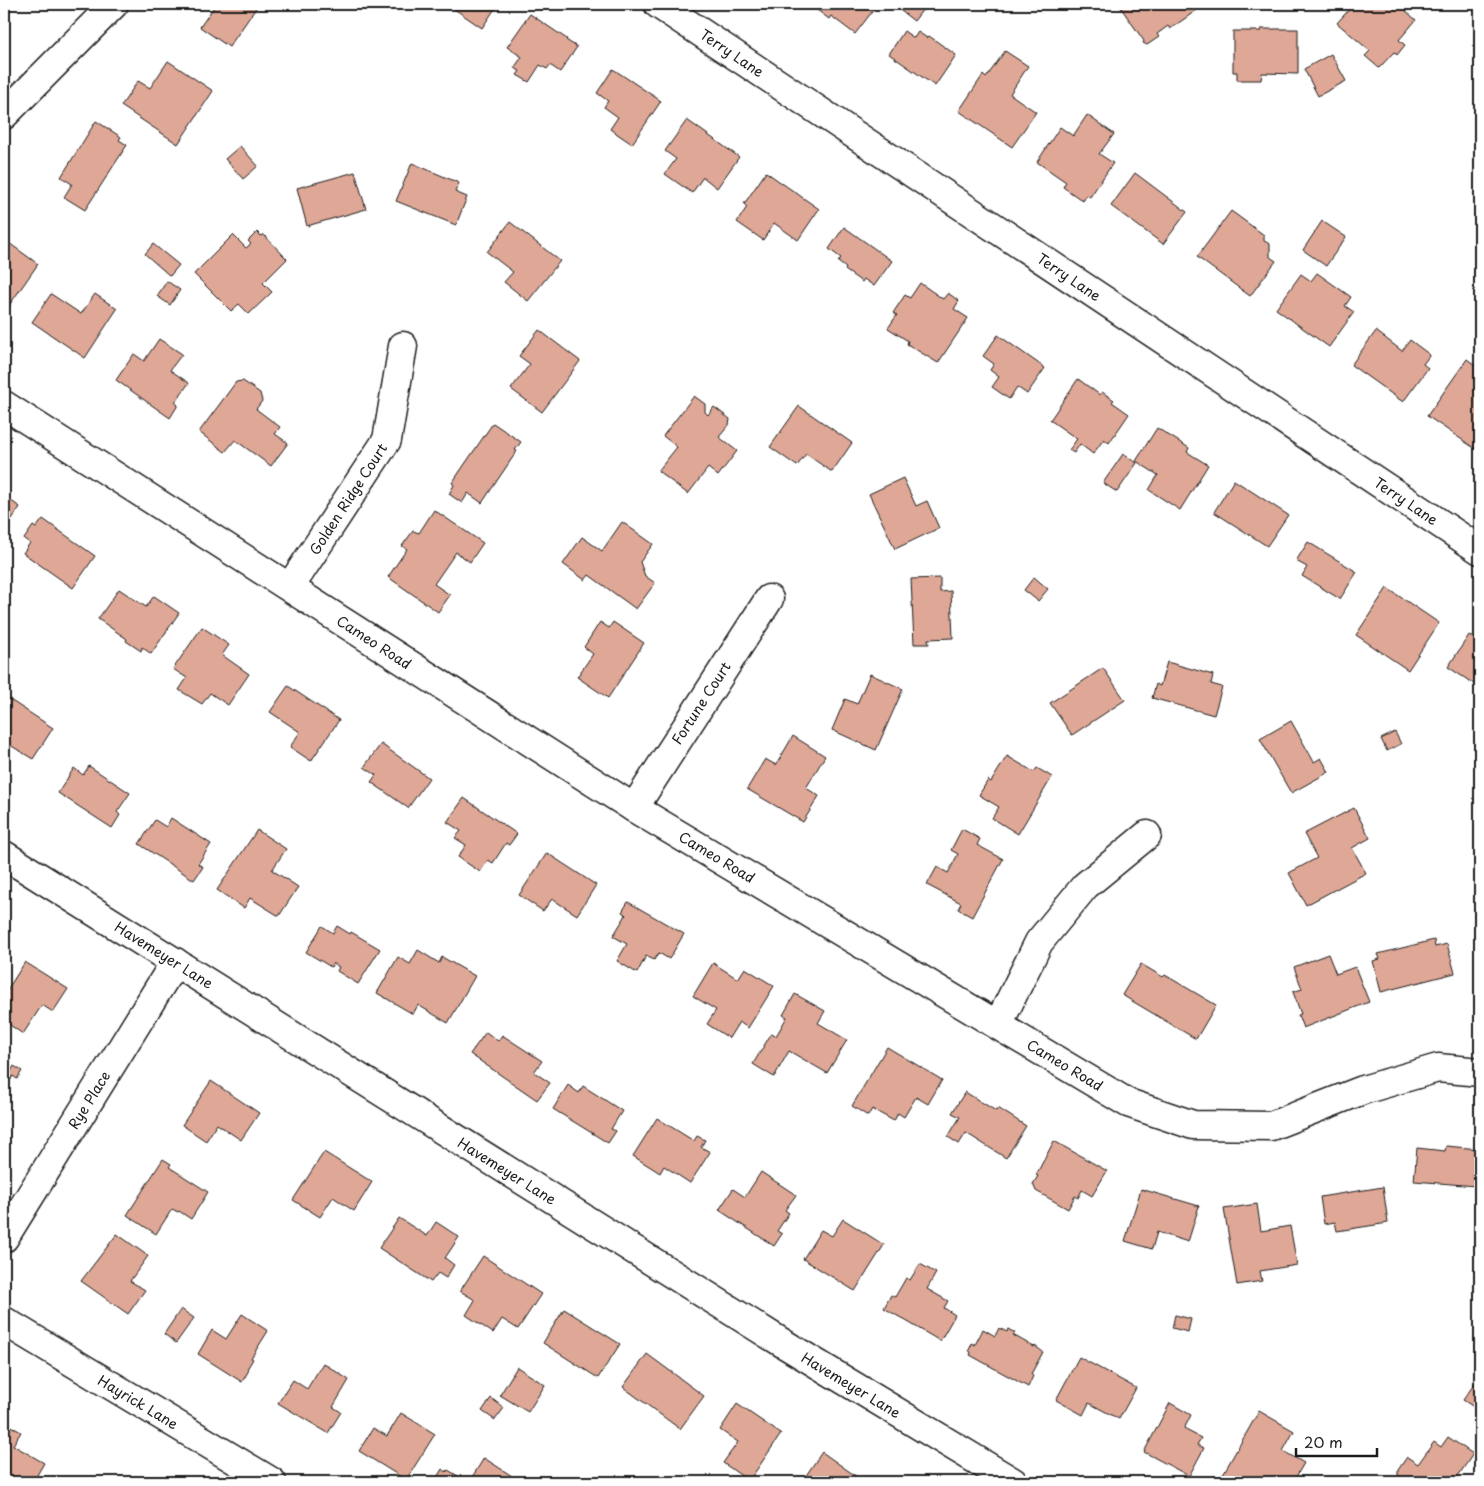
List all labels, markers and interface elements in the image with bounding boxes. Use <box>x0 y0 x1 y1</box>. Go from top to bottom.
street label: Terry Lane <box>696 24 768 82</box>
street label: Terry Lane <box>1033 248 1105 306</box>
street label: Golden Ridge Court <box>304 439 392 559</box>
street label: Terry Lane <box>1370 472 1442 530</box>
street label: Cameo Road <box>333 610 415 674</box>
street label: Fortune Court <box>666 657 736 748</box>
street label: Cameo Road <box>675 826 759 888</box>
street label: Havemeyer Lane <box>111 916 217 994</box>
street label: Cameo Road <box>1023 1034 1107 1096</box>
street label: Rye Place <box>63 1067 115 1133</box>
street label: Havemeyer Lane <box>454 1132 560 1210</box>
street label: Havemeyer Lane <box>797 1347 905 1423</box>
street label: Hayrick Lane <box>94 1370 182 1434</box>
scale bar <box>1296 1426 1378 1458</box>
text: 20 m <box>1304 1430 1343 1453</box>

